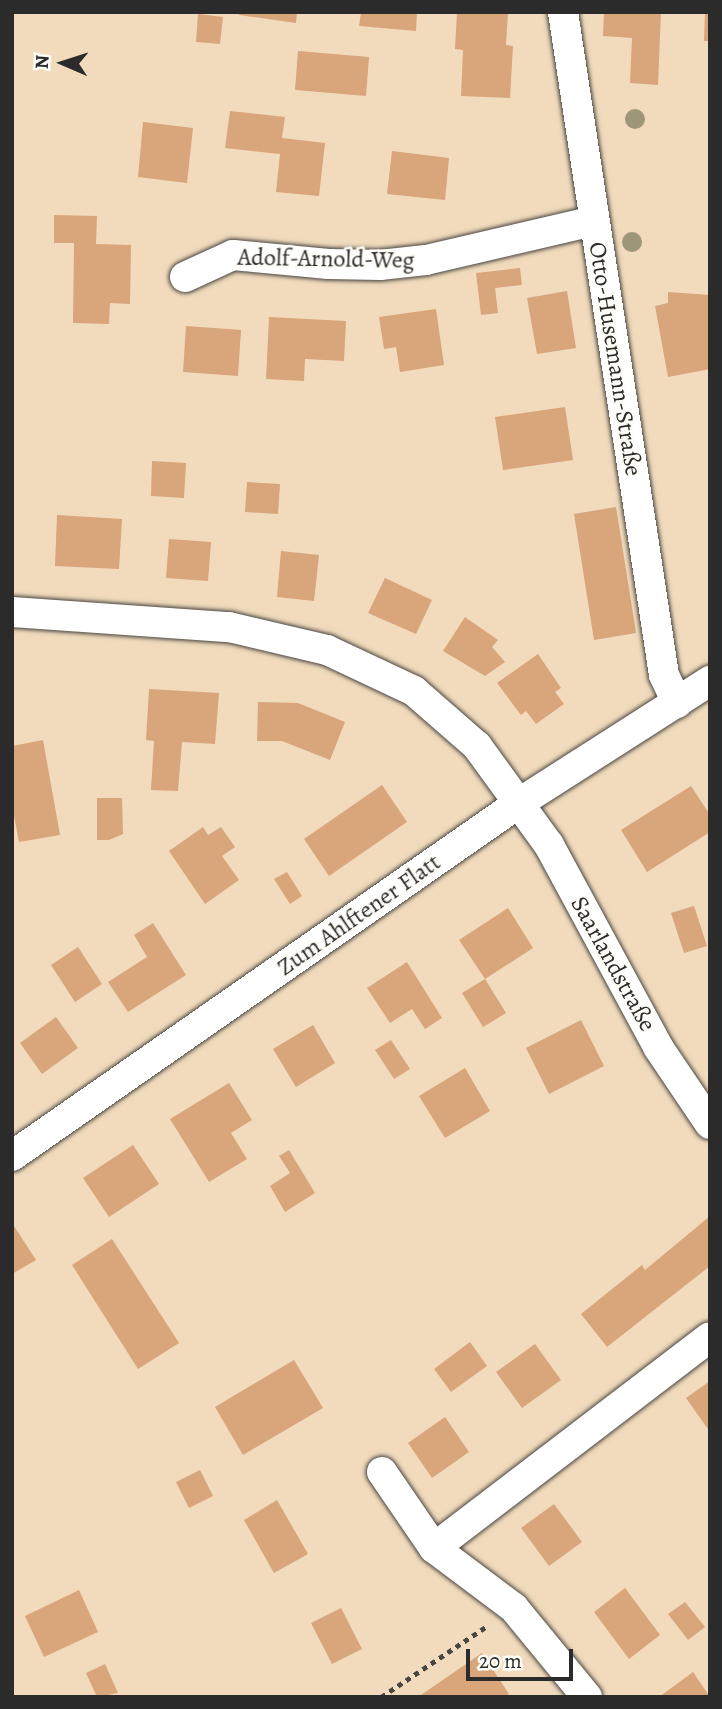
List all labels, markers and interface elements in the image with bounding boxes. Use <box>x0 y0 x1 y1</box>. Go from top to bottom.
north arrow <box>28 28 98 98</box>
text: N <box>29 54 55 69</box>
street label: Otto-Husemann-Straße <box>582 240 648 478</box>
street label: Adolf-Arnold-Weg <box>237 243 415 275</box>
street label: Zum Ahlftener Flatt <box>272 848 446 982</box>
street label: Saarlandstraße <box>564 892 662 1036</box>
scale bar <box>470 1636 577 1680</box>
text: 20 m <box>479 1647 522 1675</box>

